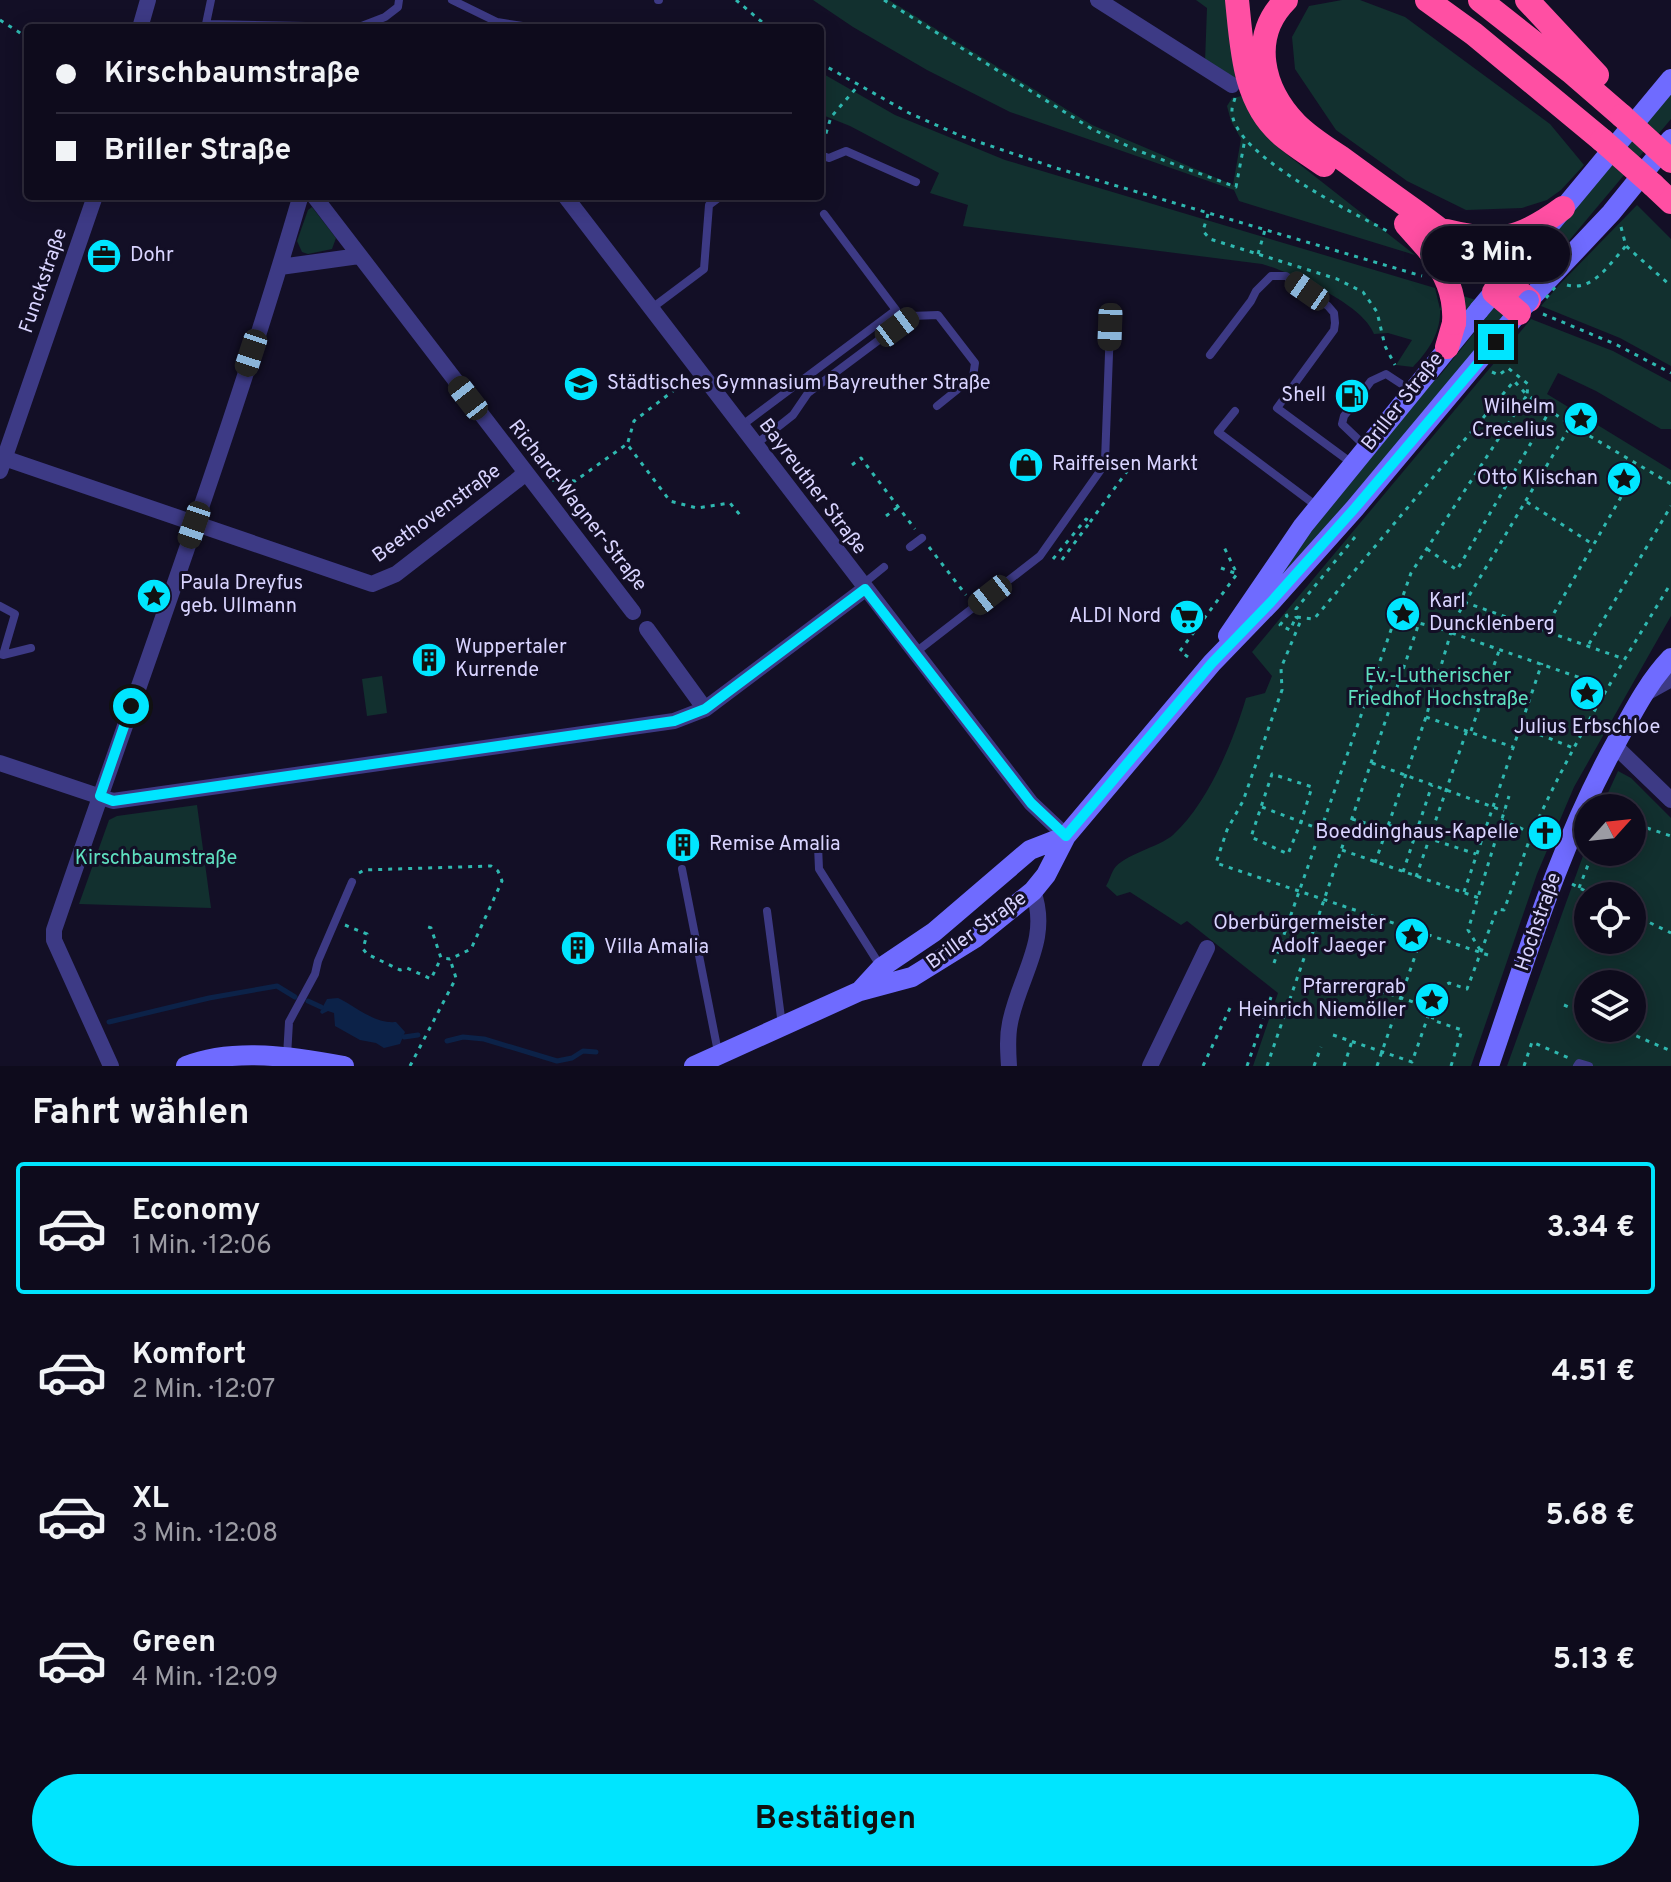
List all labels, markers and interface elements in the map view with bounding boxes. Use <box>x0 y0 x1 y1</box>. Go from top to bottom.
text: Kirschbaumstraße <box>104 56 360 93</box>
text: Briller Straße <box>104 133 291 170</box>
street label: Funckstraße <box>14 225 74 337</box>
callout: 3 Min. <box>1422 226 1570 282</box>
office icon: Dohr <box>85 237 123 275</box>
text: 3 Min. <box>1460 237 1532 270</box>
place label: Dohr <box>130 243 174 269</box>
car <box>1280 267 1334 315</box>
car <box>871 303 923 351</box>
car <box>1097 303 1123 351</box>
route end <box>1478 324 1514 360</box>
car <box>232 326 270 380</box>
street label: Briller Straße <box>1356 347 1450 457</box>
school or university icon: Städtisches Gymnasium Bayreuther Straße <box>562 365 600 403</box>
place label: Städtisches Gymnasium Bayreuther Straße <box>607 371 991 397</box>
car <box>444 372 492 424</box>
fuel station icon: Shell <box>1333 377 1371 415</box>
place label: Shell <box>1281 383 1326 409</box>
place label: Wilhelm Crecelius <box>1472 395 1555 444</box>
place icon: Wilhelm Crecelius <box>1562 400 1600 438</box>
street label: Bayreuther Straße <box>752 414 872 560</box>
street label: Richard-Wagner-Straße <box>502 415 652 597</box>
shop icon: Raiffeisen Markt <box>1007 446 1045 484</box>
place label: Raiffeisen Markt <box>1052 452 1198 478</box>
street label: Beethovenstraße <box>368 459 506 569</box>
place icon: Otto Klischan <box>1605 460 1643 498</box>
place label: Otto Klischan <box>1477 466 1598 492</box>
car <box>175 498 213 552</box>
place label: Paula Dreyfus geb. Ullmann <box>180 571 303 620</box>
car <box>964 571 1016 619</box>
place icon: Paula Dreyfus geb. Ullmann <box>135 577 173 615</box>
place label: Karl Duncklenberg <box>1429 589 1555 638</box>
place icon: Karl Duncklenberg <box>1384 595 1422 633</box>
supermarket icon: ALDI Nord <box>1168 598 1206 636</box>
place label: ALDI Nord <box>1069 604 1161 630</box>
place label: Wuppertaler Kurrende <box>455 635 567 684</box>
building icon: Wuppertaler Kurrende <box>410 641 448 679</box>
park label: Ev.-Lutherischer Friedhof Hochstraße <box>1347 664 1529 713</box>
place icon: Julius Erbschloe <box>1568 674 1606 712</box>
route start <box>113 688 149 724</box>
place label: Julius Erbschloe <box>1514 715 1660 741</box>
north arrow <box>1574 794 1646 866</box>
map controls <box>1574 794 1646 1042</box>
church icon: Boeddinghaus-Kapelle <box>1526 814 1564 852</box>
place label: Boeddinghaus-Kapelle <box>1315 820 1519 846</box>
building icon: Remise Amalia <box>664 826 702 864</box>
place label: Remise Amalia <box>709 832 841 858</box>
park label: Kirschbaumstraße <box>75 846 237 872</box>
street label: Hochstraße <box>1510 869 1568 975</box>
button: locate <box>1574 882 1646 954</box>
street label: Briller Straße <box>922 886 1032 976</box>
place label: Oberbürgermeister Adolf Jaeger <box>1213 911 1386 960</box>
place icon: Oberbürgermeister Adolf Jaeger <box>1393 916 1431 954</box>
building icon: Villa Amalia <box>559 929 597 967</box>
place label: Villa Amalia <box>604 935 709 961</box>
button: layers <box>1574 970 1646 1042</box>
place label: Pfarrergrab Heinrich Niemöller <box>1238 975 1406 1024</box>
place icon: Pfarrergrab Heinrich Niemöller <box>1413 981 1451 1019</box>
text: Fahrt wählen <box>32 1091 250 1137</box>
icon: car <box>36 1192 108 1264</box>
text: Economy <box>132 1193 260 1230</box>
text: 3.34 € <box>1547 1210 1635 1247</box>
text: 1 Min. · 12:06 <box>132 1230 272 1263</box>
icon: car <box>36 1336 108 1408</box>
text: Komfort <box>132 1337 246 1374</box>
text: 4.51 € <box>1552 1354 1635 1391</box>
text: 2 Min. · 12:07 <box>132 1374 275 1407</box>
icon: car <box>36 1480 108 1552</box>
text: XL <box>132 1481 169 1518</box>
text: 5.68 € <box>1546 1498 1635 1535</box>
text: 3 Min. · 12:08 <box>132 1518 278 1551</box>
icon: car <box>36 1624 108 1696</box>
text: Green <box>132 1625 216 1662</box>
text: 5.13 € <box>1553 1642 1635 1679</box>
text: 4 Min. · 12:09 <box>132 1662 278 1695</box>
button: Bestätigen <box>32 1774 1639 1866</box>

